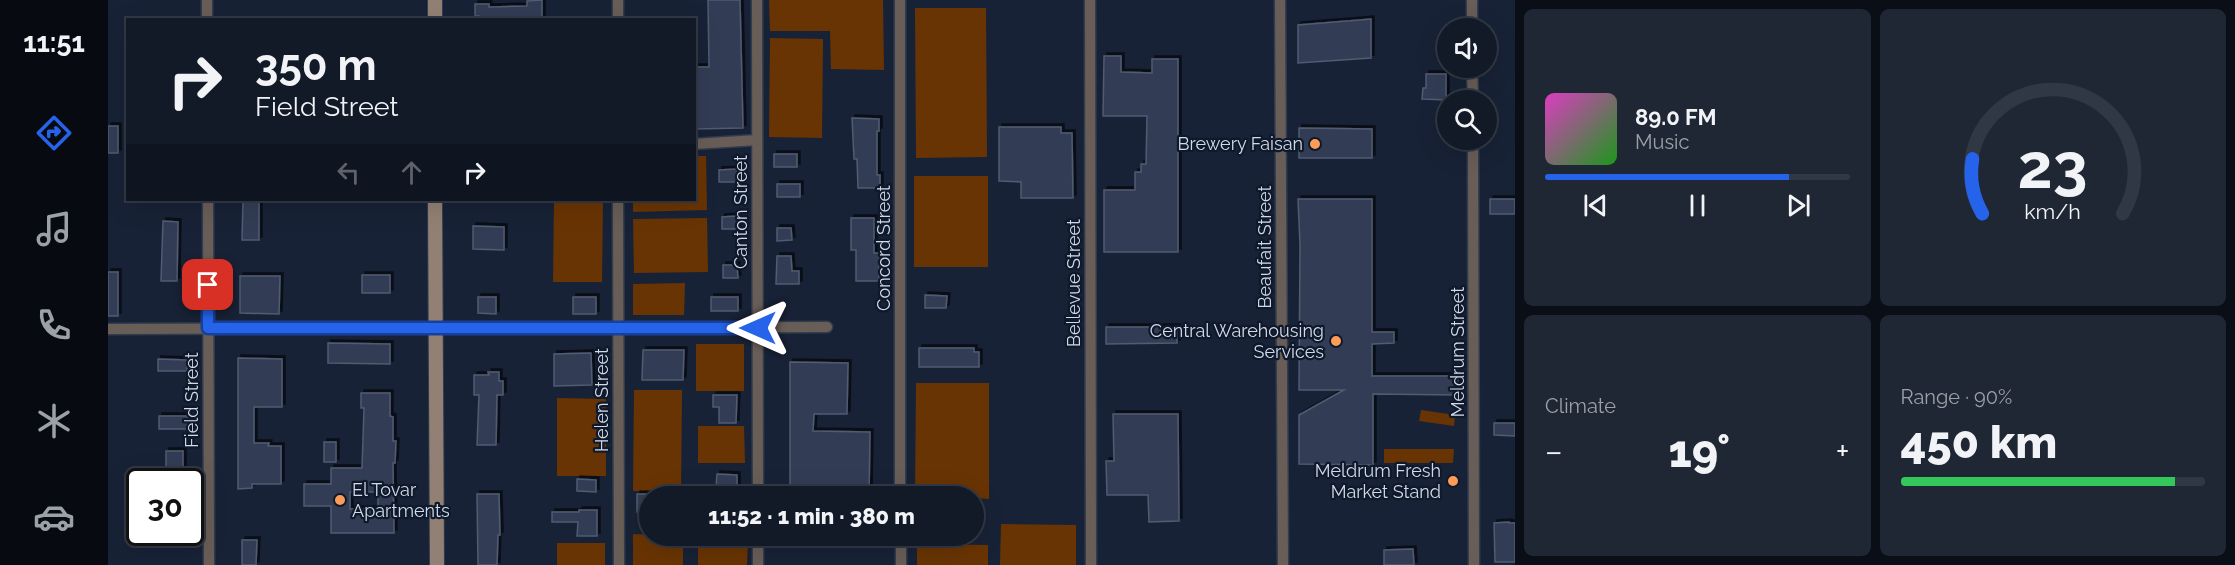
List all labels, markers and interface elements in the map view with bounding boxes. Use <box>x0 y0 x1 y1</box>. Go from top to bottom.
map controls <box>1437 18 1497 150</box>
button: sound <box>1437 18 1497 78</box>
text: 11:51 <box>23 27 85 58</box>
text: 350 m <box>255 41 377 90</box>
icon: right <box>156 42 234 120</box>
button: search <box>1437 90 1497 150</box>
text: Field Street <box>255 91 399 122</box>
text: 89.0 FM <box>1635 104 1717 130</box>
icon: directions <box>33 112 75 154</box>
text: Music <box>1635 130 1689 154</box>
text: 23 <box>2018 130 2088 204</box>
place label: Brewery Faisan <box>1177 133 1303 154</box>
marker: Brewery Faisan <box>1308 137 1322 151</box>
street label: Canton Street <box>730 155 751 269</box>
icon: left <box>332 156 365 189</box>
icon: ahead <box>395 156 428 189</box>
icon: right <box>458 156 491 189</box>
street label: Concord Street <box>873 185 894 311</box>
street label: Beaufait Street <box>1254 185 1275 309</box>
icon: previous <box>1579 189 1612 222</box>
icon: pause <box>1681 189 1714 222</box>
icon: next <box>1782 189 1815 222</box>
text: km/h <box>2024 200 2081 225</box>
icon: music <box>33 208 75 250</box>
street label: Bellevue Street <box>1063 219 1084 347</box>
pin <box>182 259 233 310</box>
icon: arrive <box>191 268 224 301</box>
street label: Meldrum Street <box>1447 287 1468 417</box>
position arrow <box>726 296 790 360</box>
icon: phone <box>33 304 75 346</box>
place label: Central Warehousing Services <box>1150 320 1324 362</box>
marker: Central Warehousing Services <box>1329 334 1343 348</box>
street label: Helen Street <box>591 348 612 452</box>
street label: Field Street <box>181 352 202 448</box>
text: Range · 90% <box>1901 385 2012 409</box>
text: Climate <box>1545 394 1616 418</box>
icon: climate <box>33 400 75 442</box>
text: 450 km <box>1901 416 2057 469</box>
text: 19° <box>1668 425 1730 478</box>
text: − <box>1545 432 1563 471</box>
text: + <box>1836 432 1850 471</box>
place label: Meldrum Fresh Market Stand <box>1315 460 1441 502</box>
speed limit sign: 30 <box>126 468 204 546</box>
marker: Meldrum Fresh Market Stand <box>1446 474 1460 488</box>
place label: El Tovar Apartments <box>352 479 450 521</box>
marker: El Tovar Apartments <box>333 493 347 507</box>
icon: car <box>33 496 75 538</box>
text: 11:52 · 1 min · 380 m <box>708 503 915 529</box>

